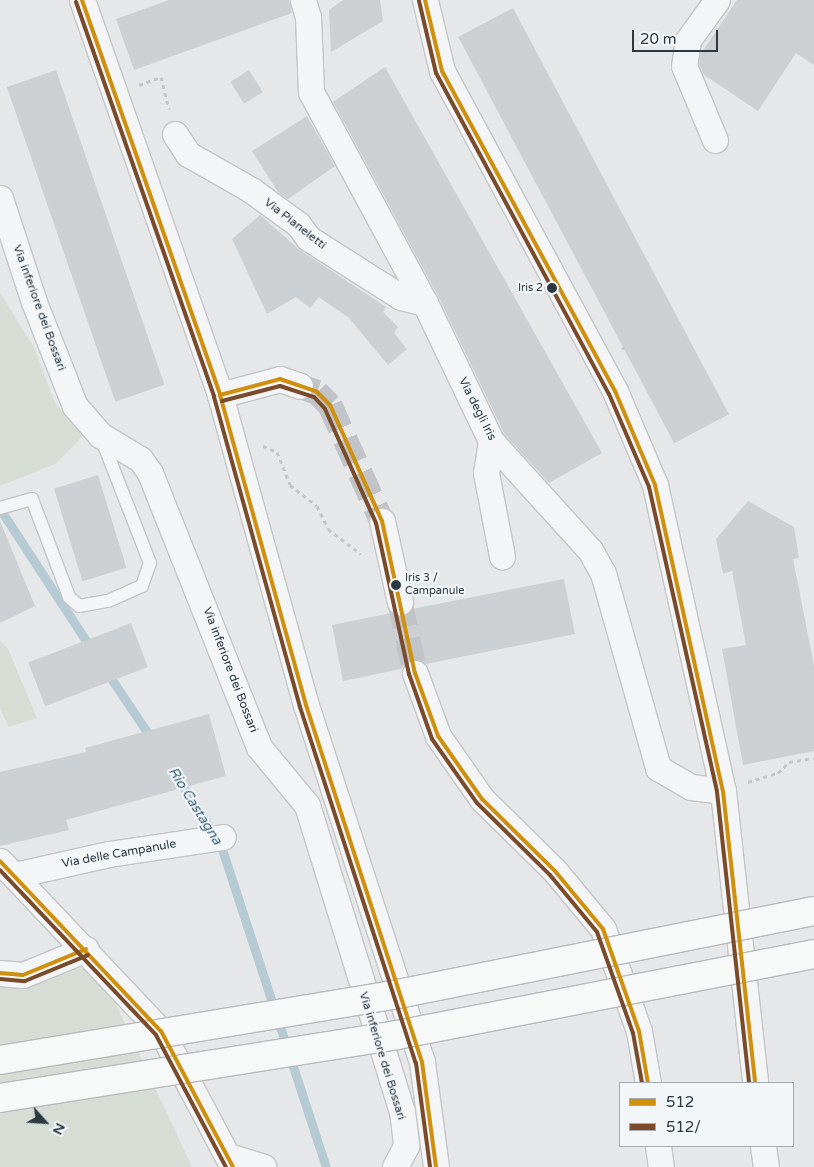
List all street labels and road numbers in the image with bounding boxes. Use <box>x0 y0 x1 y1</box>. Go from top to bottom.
street label: Via Pianeletti <box>261 195 329 253</box>
street label: Via inferiore dei Bossari <box>9 243 69 373</box>
street label: Via degli Iris <box>455 375 499 443</box>
street label: Via inferiore dei Bossari <box>199 605 261 735</box>
street label: Via delle Campanule <box>61 837 177 871</box>
street label: Via inferiore dei Bossari <box>356 990 408 1122</box>

